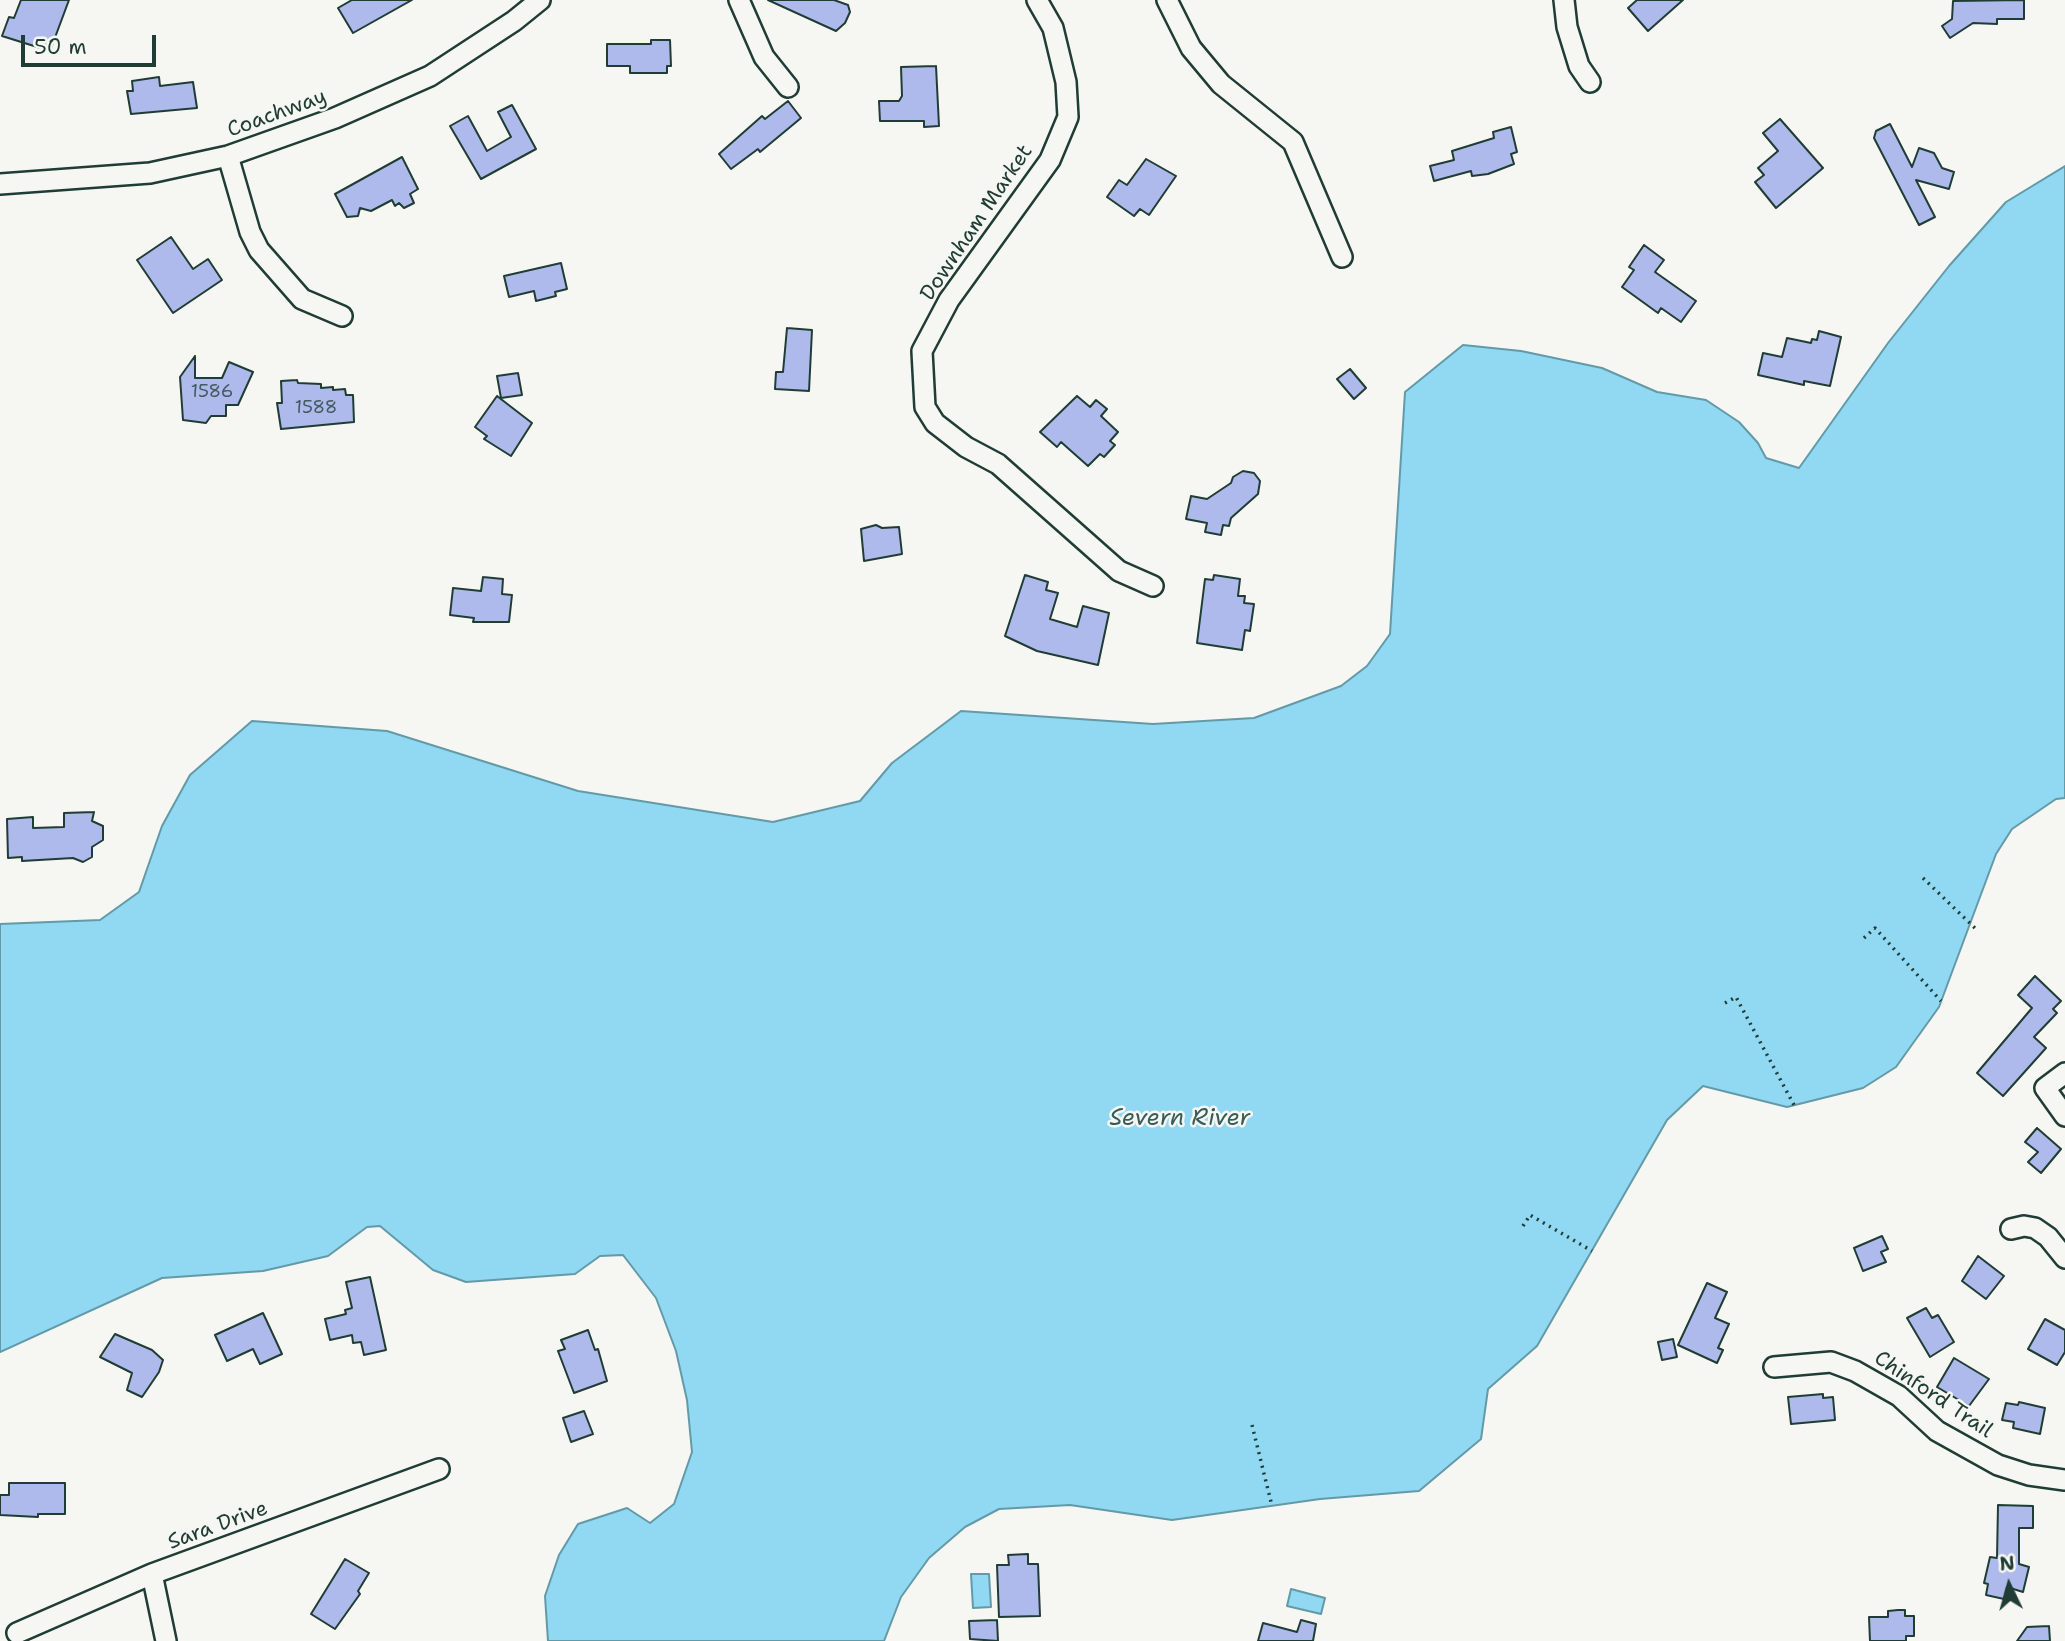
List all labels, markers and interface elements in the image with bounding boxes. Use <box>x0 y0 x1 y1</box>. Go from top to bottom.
scale bar <box>24 21 159 65</box>
text: 50 m <box>34 33 87 61</box>
street label: Coachway <box>224 84 330 144</box>
street label: Downham Market <box>916 140 1038 306</box>
house number: 1586 <box>191 381 233 403</box>
house number: 1588 <box>295 397 337 419</box>
water label: Severn River <box>1110 1105 1250 1133</box>
street label: Chinford Trail <box>1869 1346 1997 1444</box>
street label: Sara Drive <box>165 1496 271 1556</box>
north arrow <box>1974 1550 2044 1620</box>
text: N <box>1999 1550 2016 1577</box>

